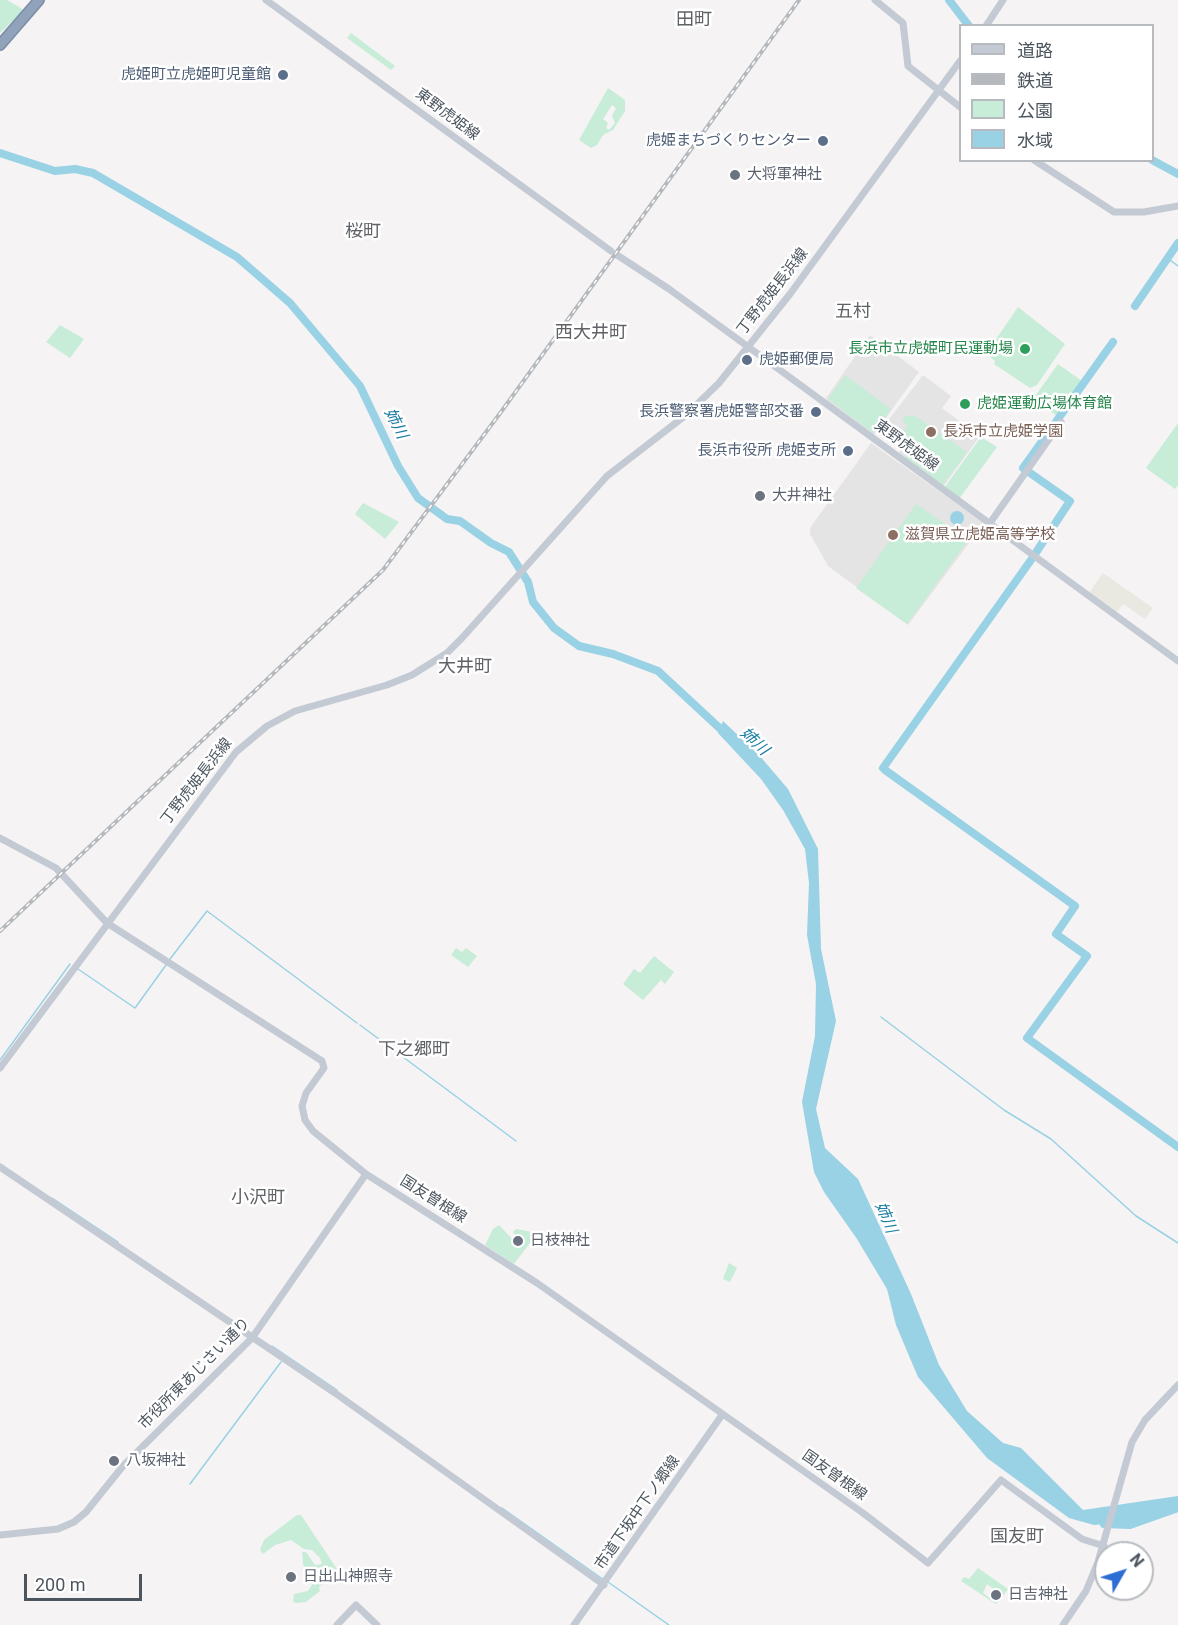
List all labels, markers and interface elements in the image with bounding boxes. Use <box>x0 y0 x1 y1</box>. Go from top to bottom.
district label: 田町 <box>676 9 712 31</box>
legend <box>959 24 1154 162</box>
text: 道路 <box>1017 40 1053 61</box>
place label: 虎姫町立虎姫町児童館 <box>121 66 271 84</box>
marker: 虎姫町立虎姫町児童館 <box>276 68 290 82</box>
text: 鉄道 <box>1017 70 1053 91</box>
street label: 東野虎姫線 <box>412 85 482 145</box>
text: 公園 <box>1017 100 1053 121</box>
text: 水域 <box>1017 130 1053 151</box>
place label: 虎姫まちづくりセンター <box>646 132 811 150</box>
marker: 虎姫まちづくりセンター <box>816 134 830 148</box>
place label: 大将軍神社 <box>747 166 822 184</box>
marker: 大将軍神社 <box>728 168 742 182</box>
district label: 桜町 <box>345 221 381 243</box>
street label: 丁野虎姫長浜線 <box>734 245 812 339</box>
district label: 五村 <box>835 301 871 323</box>
district label: 西大井町 <box>555 322 627 344</box>
place label: 長浜市立虎姫町民運動場 <box>848 340 1013 358</box>
marker: 長浜市立虎姫町民運動場 <box>1018 342 1032 356</box>
place label: 虎姫郵便局 <box>759 351 834 369</box>
marker: 虎姫郵便局 <box>740 353 754 367</box>
place label: 虎姫運動広場体育館 <box>977 395 1112 413</box>
marker: 虎姫運動広場体育館 <box>958 397 972 411</box>
place label: 長浜警察署虎姫警部交番 <box>639 403 804 421</box>
water label: 姉川 <box>379 405 411 443</box>
marker: 長浜警察署虎姫警部交番 <box>809 405 823 419</box>
street label: 東野虎姫線 <box>870 417 942 475</box>
place label: 長浜市立虎姫学園 <box>943 423 1063 441</box>
marker: 長浜市立虎姫学園 <box>924 425 938 439</box>
place label: 長浜市役所 虎姫支所 <box>697 442 836 460</box>
marker: 長浜市役所 虎姫支所 <box>841 444 855 458</box>
place label: 大井神社 <box>772 487 832 505</box>
marker: 大井神社 <box>753 489 767 503</box>
place label: 滋賀県立虎姫高等学校 <box>905 526 1055 544</box>
marker: 滋賀県立虎姫高等学校 <box>886 528 900 542</box>
district label: 大井町 <box>438 656 492 678</box>
water label: 姉川 <box>736 724 772 760</box>
street label: 丁野虎姫長浜線 <box>158 735 236 829</box>
district label: 下之郷町 <box>378 1039 450 1061</box>
street label: 国友曽根線 <box>396 1172 470 1228</box>
district label: 小沢町 <box>231 1187 285 1209</box>
water label: 姉川 <box>870 1200 900 1236</box>
place label: 日枝神社 <box>530 1232 590 1250</box>
marker: 日枝神社 <box>511 1234 525 1248</box>
street label: 市役所東あじさい通り <box>136 1315 254 1433</box>
street label: 国友曽根線 <box>798 1447 870 1505</box>
place label: 八坂神社 <box>126 1452 186 1470</box>
street label: 市道下坂中下ノ郷線 <box>592 1453 684 1573</box>
marker: 八坂神社 <box>107 1454 121 1468</box>
district label: 国友町 <box>990 1526 1044 1548</box>
north arrow <box>1094 1541 1154 1601</box>
text: N <box>1126 1550 1148 1571</box>
scale bar <box>27 1562 146 1600</box>
place label: 日出山神照寺 <box>303 1568 393 1586</box>
marker: 日出山神照寺 <box>284 1570 298 1584</box>
text: 200 m <box>35 1574 86 1595</box>
place label: 日吉神社 <box>1008 1586 1068 1604</box>
marker: 日吉神社 <box>989 1588 1003 1602</box>

